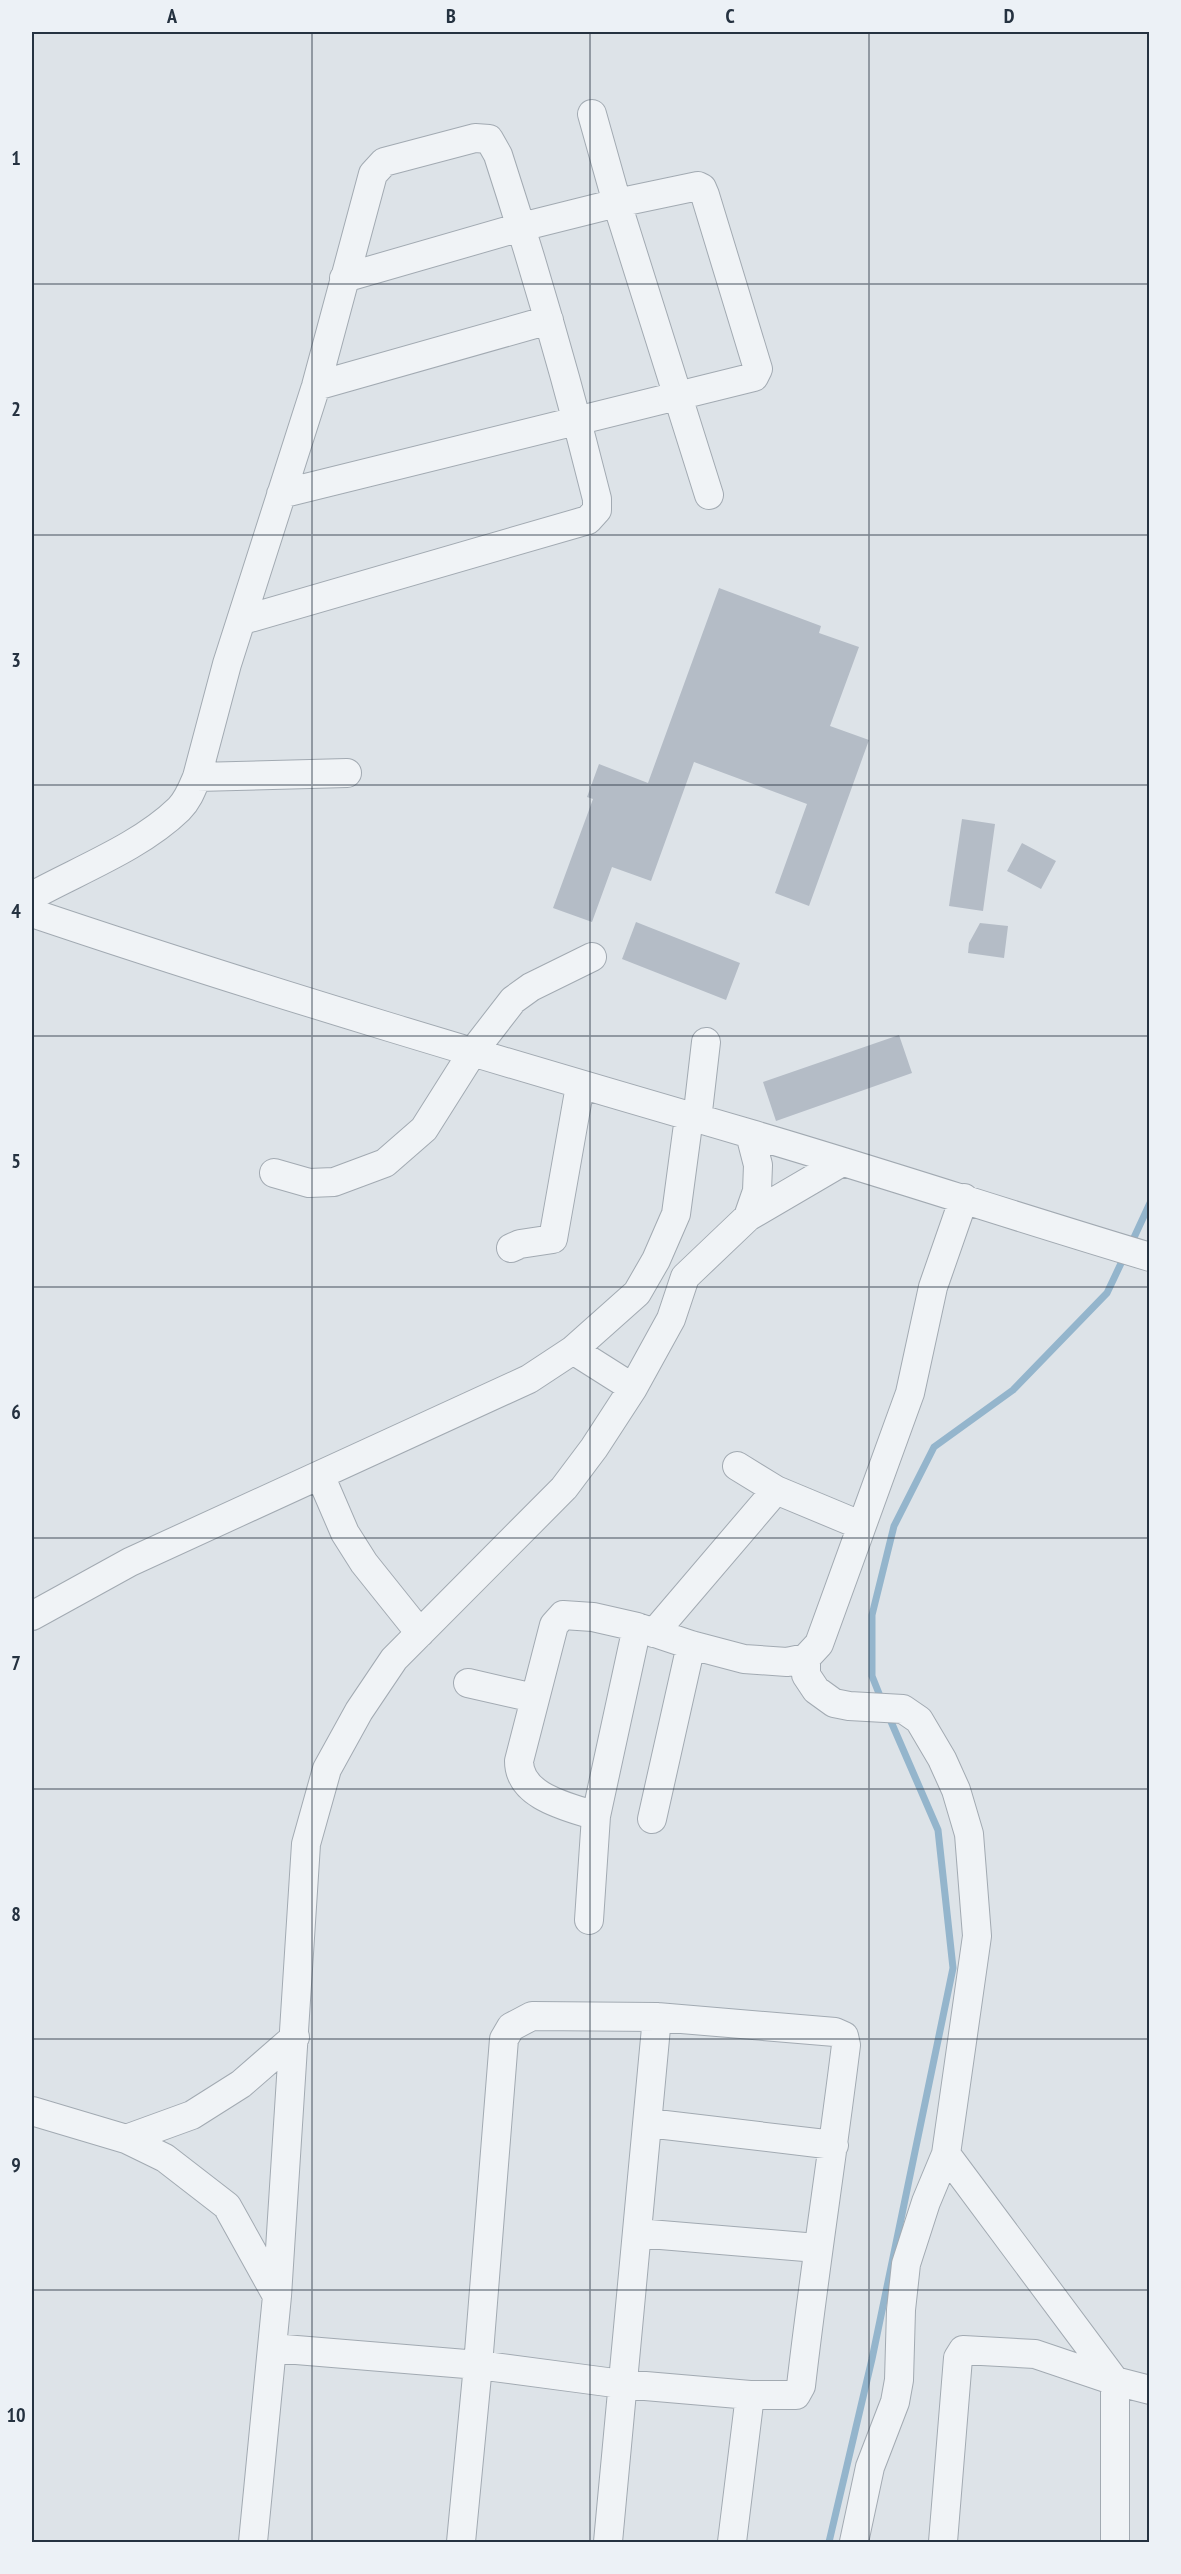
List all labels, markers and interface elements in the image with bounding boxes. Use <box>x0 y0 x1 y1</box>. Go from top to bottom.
text: A <box>166 3 178 29</box>
text: B <box>446 3 456 29</box>
text: C <box>725 3 735 29</box>
text: D <box>1004 3 1015 29</box>
text: 1 <box>11 145 21 171</box>
text: 2 <box>11 396 21 422</box>
text: 3 <box>11 647 21 673</box>
text: 4 <box>11 898 21 924</box>
text: 5 <box>11 1148 21 1174</box>
text: 6 <box>11 1399 21 1425</box>
text: 7 <box>11 1650 21 1676</box>
text: 8 <box>11 1901 21 1927</box>
text: 9 <box>11 2152 21 2178</box>
text: 10 <box>6 2402 26 2428</box>

